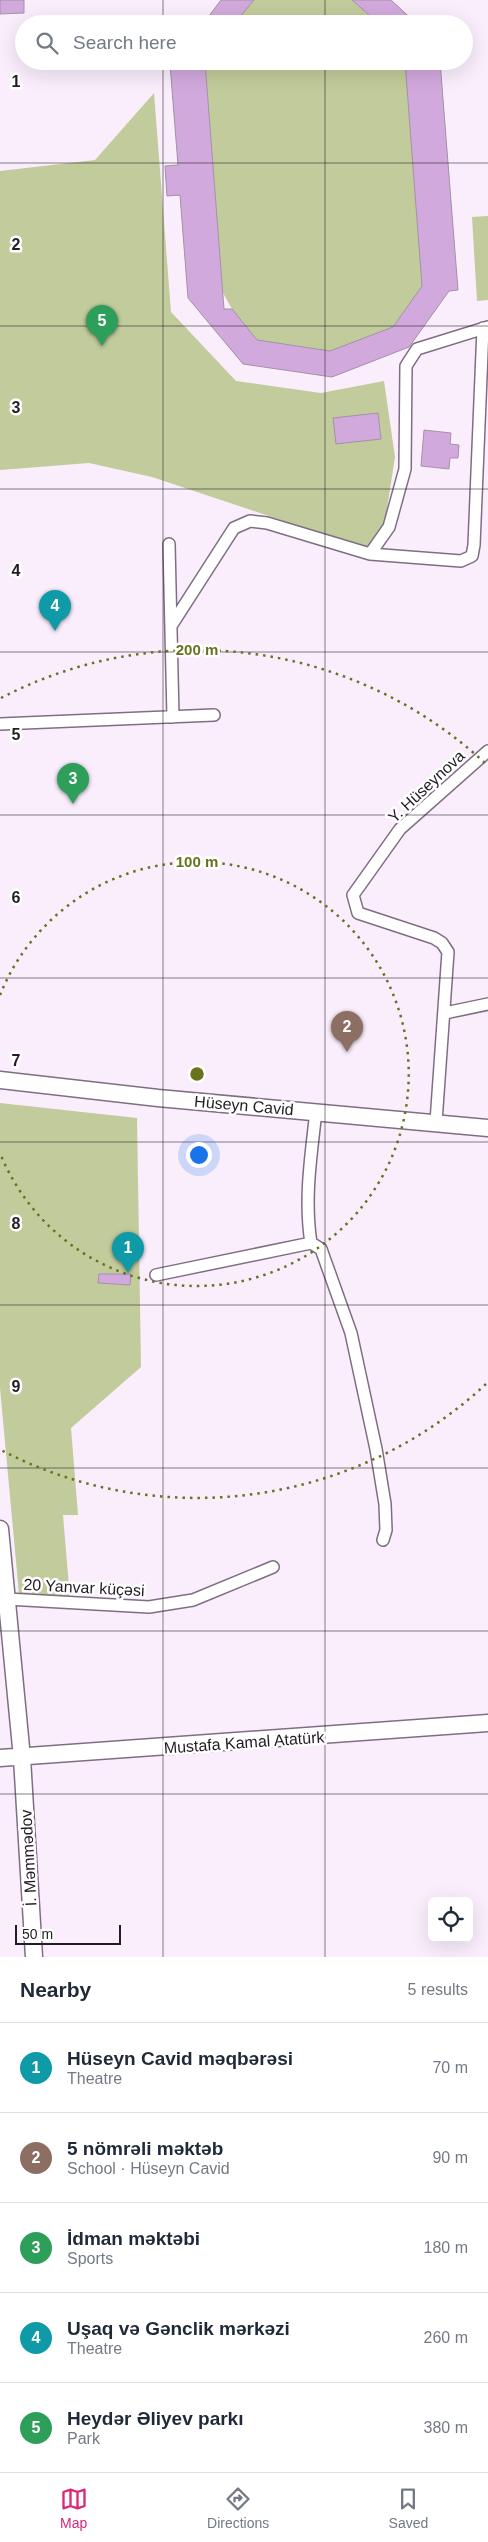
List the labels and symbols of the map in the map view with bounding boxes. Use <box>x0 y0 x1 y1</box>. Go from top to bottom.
text: 1 <box>12 73 21 90</box>
text: 2 <box>12 236 21 253</box>
pin: 5 <box>86 305 118 346</box>
text: 3 <box>12 399 21 416</box>
text: 4 <box>12 562 21 579</box>
pin: 4 <box>39 590 71 631</box>
text: 200 m <box>176 641 218 658</box>
text: 5 <box>12 726 21 743</box>
street label: Y. Hüseynova <box>385 747 468 826</box>
pin: 3 <box>57 763 89 804</box>
text: 100 m <box>176 853 218 870</box>
text: 6 <box>12 889 21 906</box>
pin: 2 <box>331 1011 363 1052</box>
text: 7 <box>12 1052 21 1069</box>
centre of rings <box>188 1065 206 1083</box>
street label: Hüseyn Cavid <box>194 1093 294 1118</box>
your location <box>186 1142 212 1168</box>
text: 8 <box>12 1215 21 1232</box>
pin: 1 <box>112 1232 144 1273</box>
text: 9 <box>12 1378 21 1395</box>
street label: 20 Yanvar küçəsi <box>23 1576 145 1599</box>
street label: Mustafa Kamal Atatürk <box>163 1728 326 1757</box>
street label: İ. Məmmədov <box>16 1809 40 1907</box>
scale bar <box>15 1922 121 1945</box>

